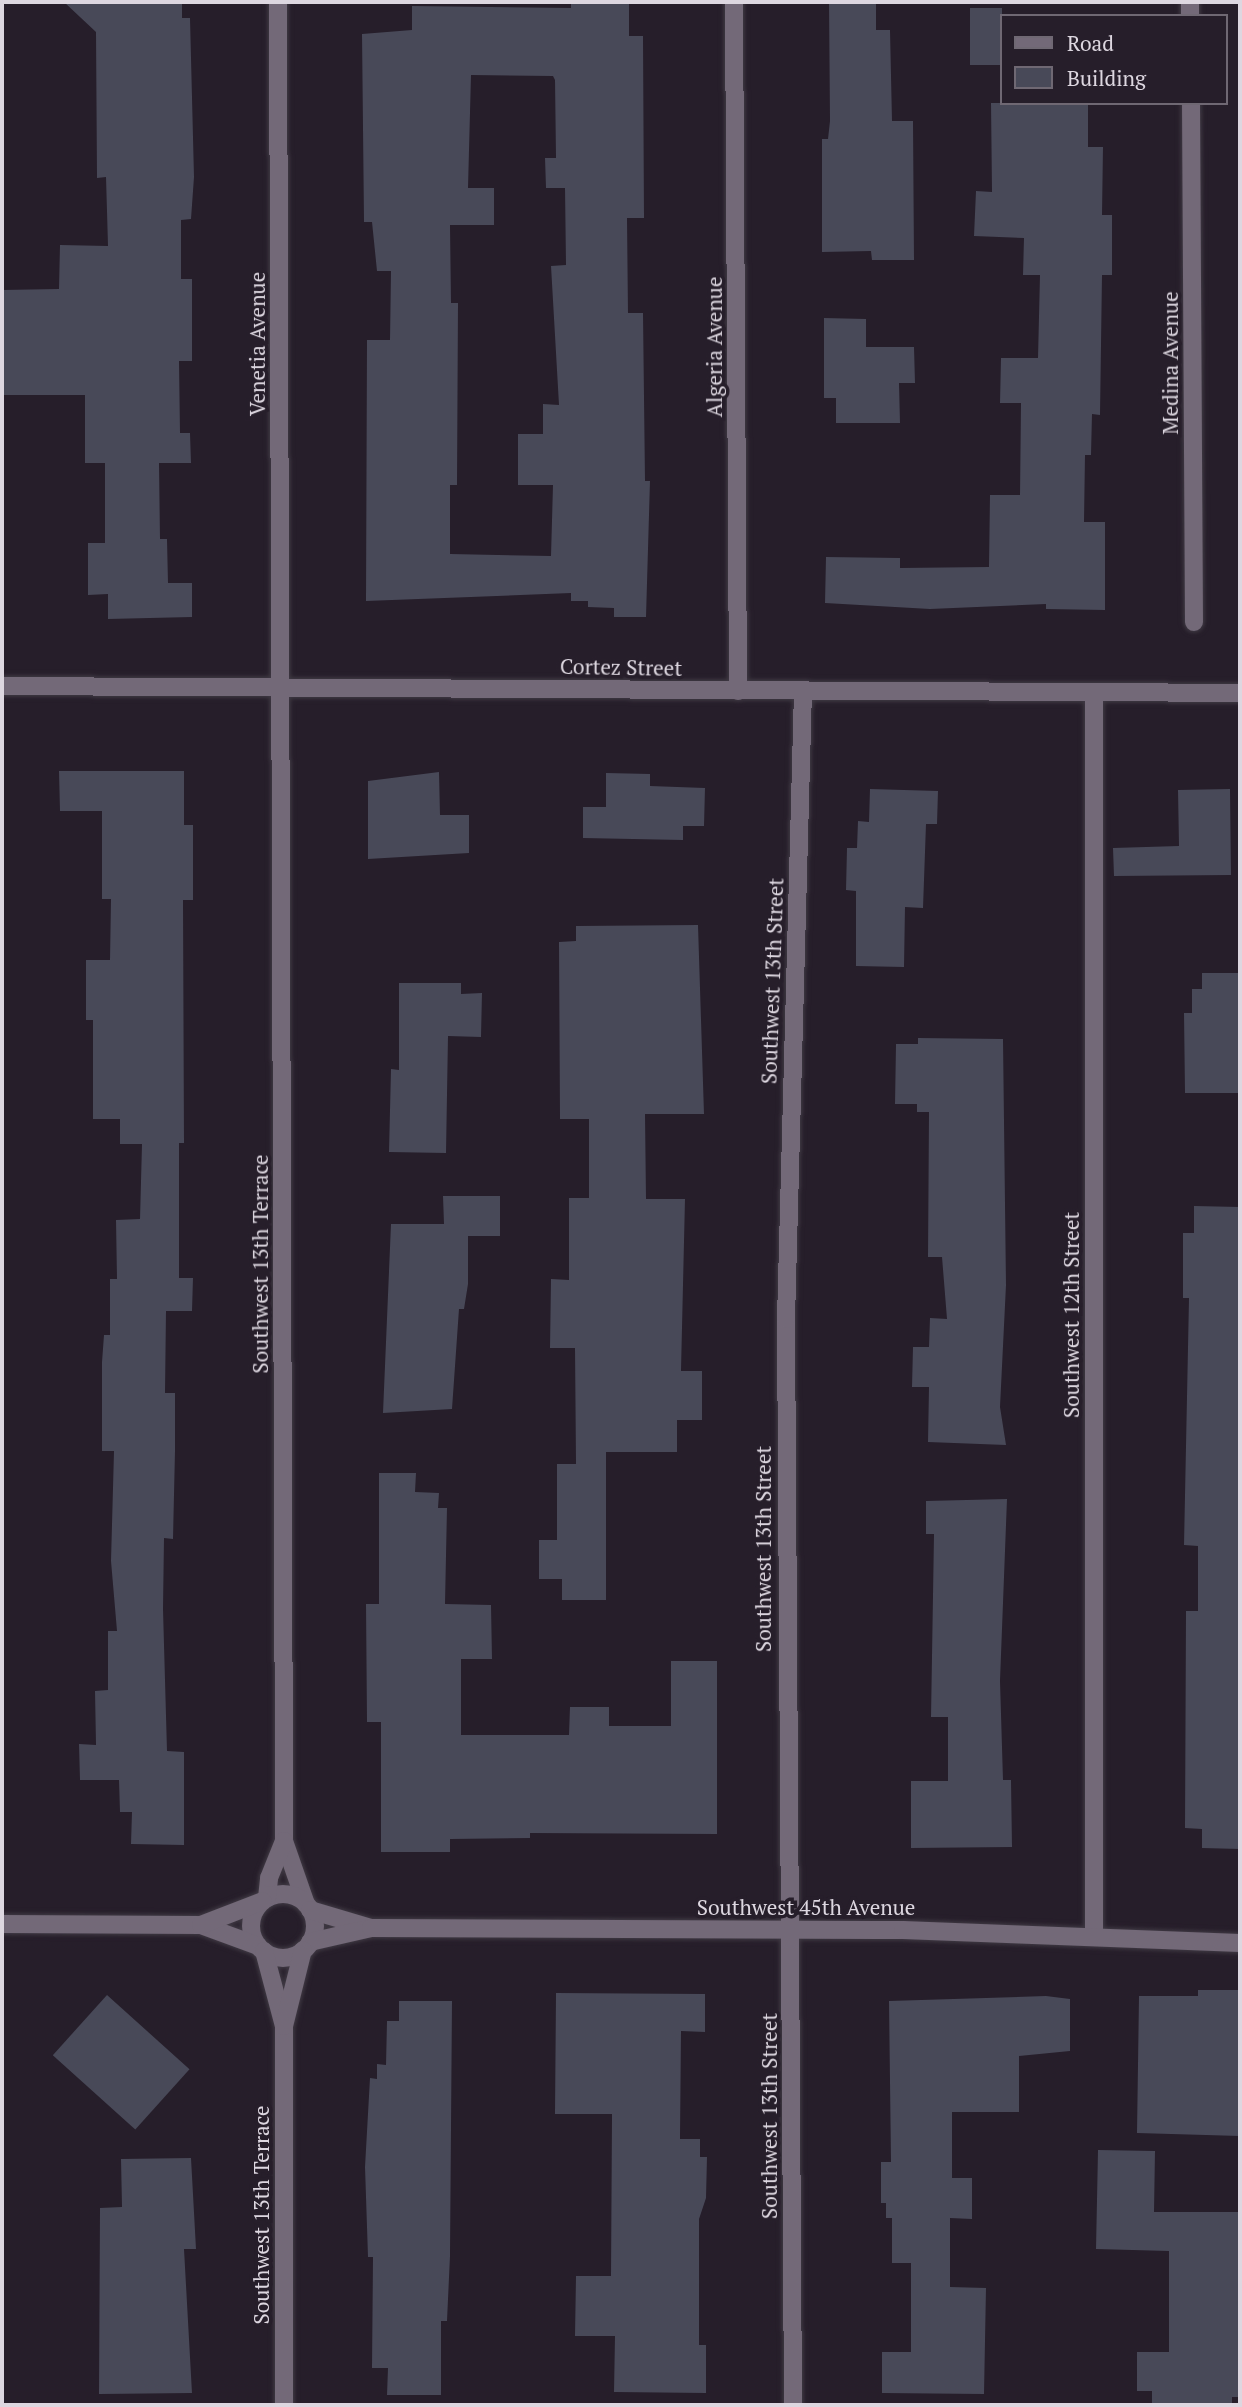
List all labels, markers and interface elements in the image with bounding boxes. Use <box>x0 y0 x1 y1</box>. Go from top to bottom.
legend <box>1000 14 1228 105</box>
text: Road <box>1067 29 1114 57</box>
text: Building <box>1067 64 1146 92</box>
street label: Venetia Avenue <box>244 272 270 416</box>
street label: Algeria Avenue <box>701 276 727 418</box>
street label: Medina Avenue <box>1157 291 1183 435</box>
street label: Cortez Street <box>560 653 682 681</box>
street label: Southwest 13th Street <box>756 877 788 1085</box>
street label: Southwest 13th Terrace <box>247 1154 273 1374</box>
street label: Southwest 12th Street <box>1058 1212 1084 1418</box>
street label: Southwest 13th Street <box>750 1446 776 1652</box>
street label: Southwest 45th Avenue <box>697 1894 915 1920</box>
street label: Southwest 13th Street <box>756 2013 782 2219</box>
street label: Southwest 13th Terrace <box>248 2105 274 2325</box>

